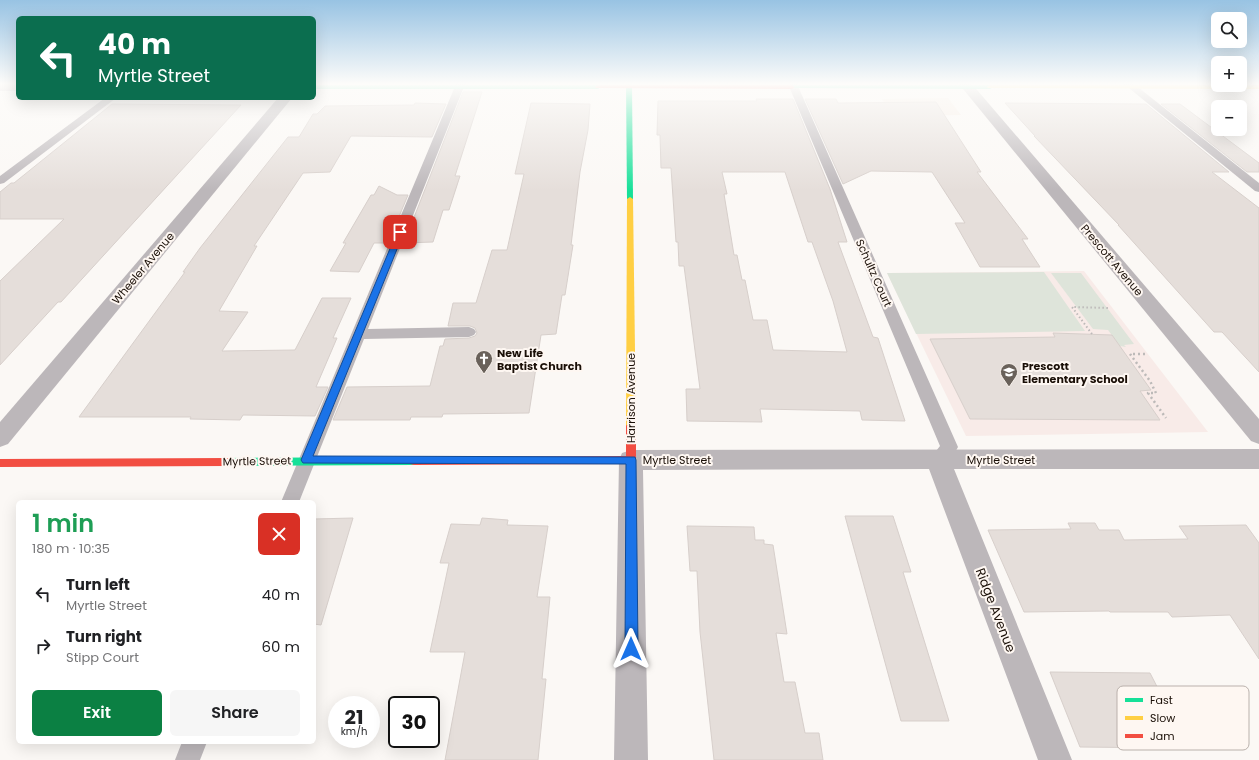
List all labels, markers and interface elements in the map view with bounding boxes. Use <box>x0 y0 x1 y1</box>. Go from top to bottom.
map controls <box>1211 12 1247 136</box>
button: search <box>1211 12 1247 48</box>
text: 40 m <box>98 25 171 64</box>
icon: left <box>32 32 84 84</box>
button: + <box>1211 56 1247 92</box>
text: Myrtle Street <box>98 63 210 88</box>
button: − <box>1211 100 1247 136</box>
pin <box>383 215 417 249</box>
icon: arrive <box>389 221 411 243</box>
street label: Prescott Avenue <box>1077 221 1147 299</box>
street label: Wheeler Avenue <box>108 229 178 307</box>
street label: Schultz Court <box>852 237 896 309</box>
place label: New Life Baptist Church <box>497 345 582 374</box>
church icon: New Life Baptist Church <box>474 349 494 374</box>
street label: Harrison Avenue <box>623 353 639 443</box>
place label: Prescott Elementary School <box>1022 358 1128 387</box>
school or university icon: Prescott Elementary School <box>999 362 1019 387</box>
street label: Myrtle Street <box>223 452 291 470</box>
street label: Myrtle Street <box>643 452 711 468</box>
street label: Myrtle Street <box>967 452 1035 468</box>
text: 1 min <box>32 507 94 540</box>
button: close <box>258 513 300 555</box>
text: 180 m · 10:35 <box>32 539 110 558</box>
street label: Ridge Avenue <box>971 565 1020 655</box>
text: Turn left <box>66 574 130 595</box>
icon: left <box>32 583 54 605</box>
text: 40 m <box>262 584 300 605</box>
text: Myrtle Street <box>66 596 147 615</box>
text: Turn right <box>66 626 142 647</box>
position arrow <box>610 628 652 670</box>
icon: right <box>32 635 54 657</box>
text: 60 m <box>262 636 300 657</box>
text: Stipp Court <box>66 648 139 667</box>
legend <box>1117 686 1249 750</box>
button: Exit <box>32 690 162 736</box>
button: Share <box>170 690 300 736</box>
text: Fast <box>1150 692 1173 708</box>
speed limit sign: 30 <box>388 696 440 748</box>
text: 21 <box>345 703 363 731</box>
text: Slow <box>1150 710 1175 726</box>
text: km/h <box>341 724 367 739</box>
text: Jam <box>1150 728 1175 744</box>

